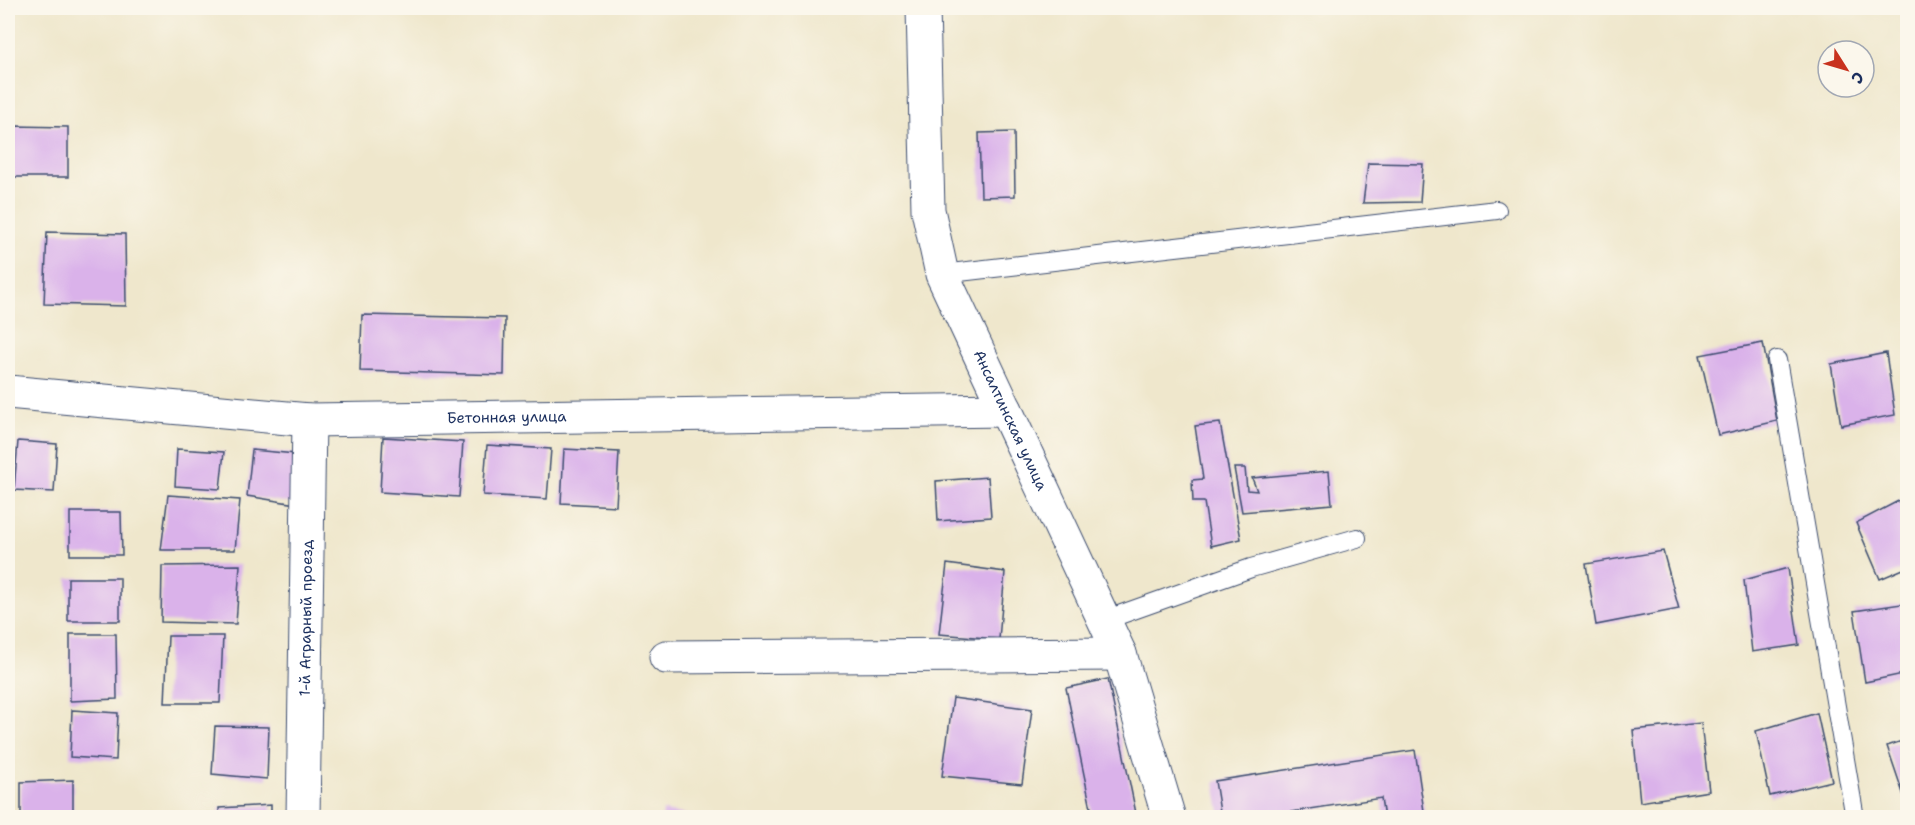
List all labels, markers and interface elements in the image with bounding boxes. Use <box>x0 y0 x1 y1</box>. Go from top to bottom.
north arrow <box>1816 39 1876 99</box>
text: С <box>1846 67 1869 88</box>
street label: Ансалтинская улица <box>969 347 1052 494</box>
street label: Бетонная улица <box>447 406 567 428</box>
street label: 1-й Аграрный проезд <box>295 539 317 696</box>

